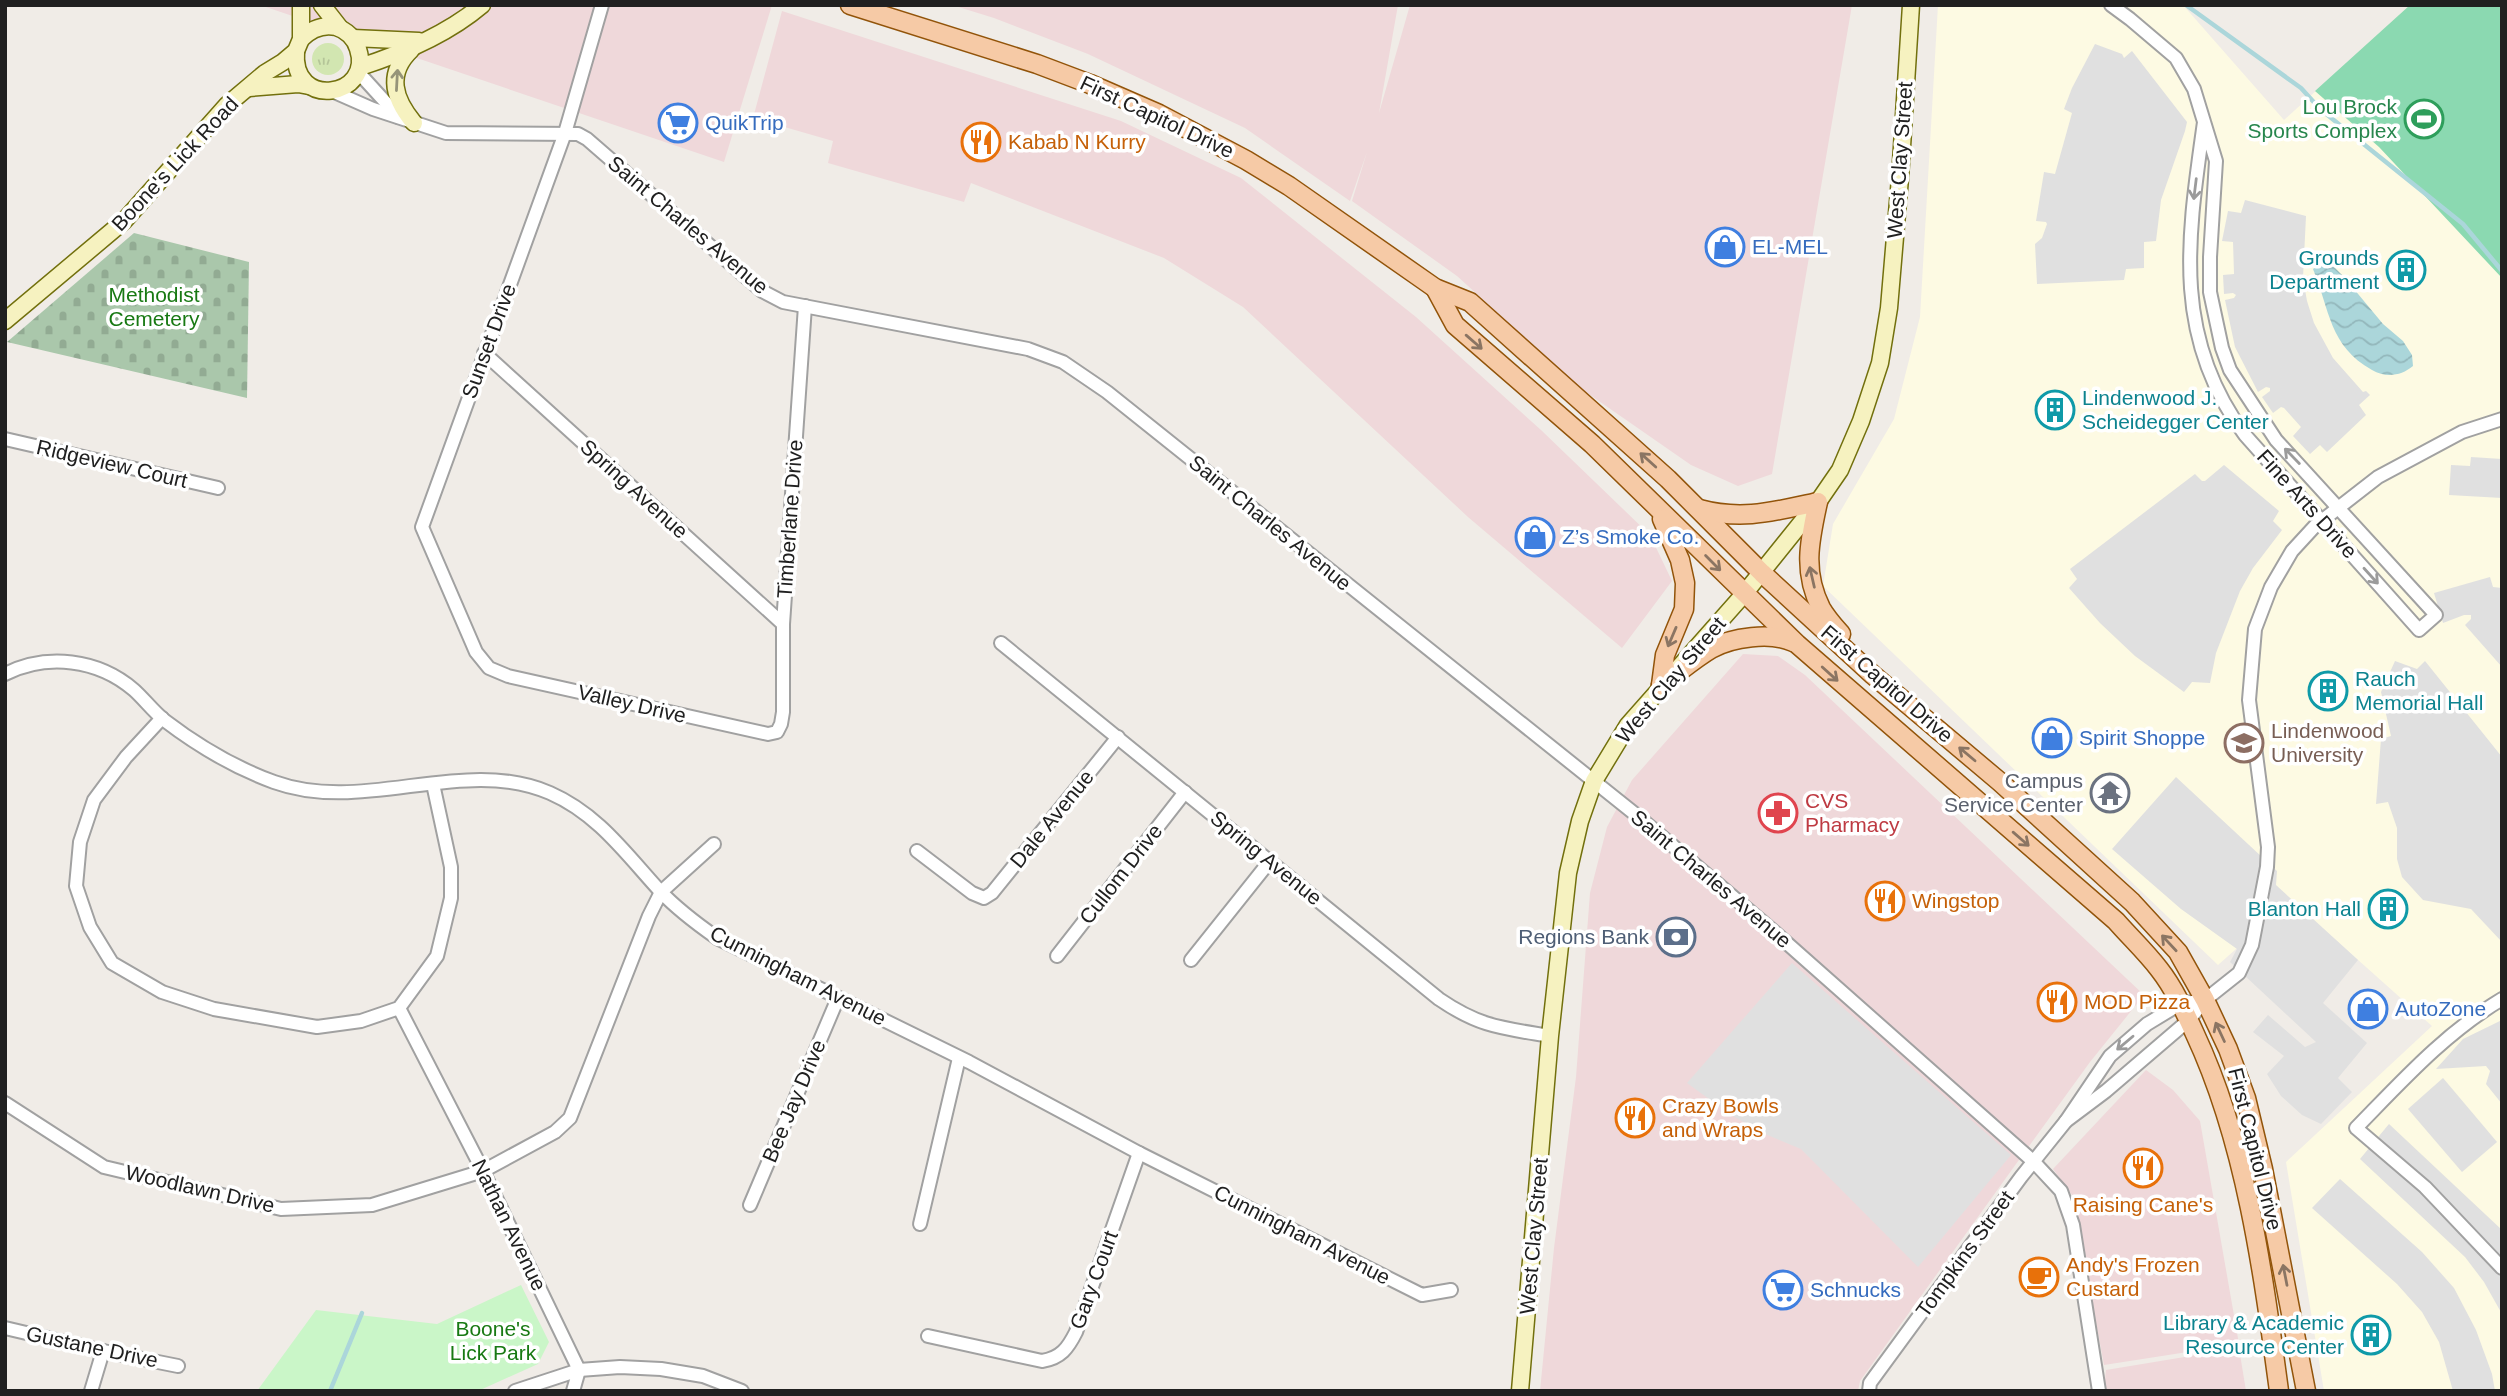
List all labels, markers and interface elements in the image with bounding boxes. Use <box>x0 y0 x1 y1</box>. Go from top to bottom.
one-way arrow <box>391 69 404 92</box>
street label: First Capitol Drive <box>1077 71 1238 162</box>
street label: West Clay Street <box>1883 81 1916 239</box>
street label: Boone's Lick Road <box>107 92 243 235</box>
place label: Lou Brock Sports Complex <box>2248 95 2397 142</box>
sports icon: Lou Brock Sports Complex <box>2403 98 2445 140</box>
supermarket icon: QuikTrip <box>657 102 699 144</box>
place label: QuikTrip <box>705 111 784 134</box>
restaurant icon: Kabab N Kurry <box>960 121 1002 163</box>
place label: Kabab N Kurry <box>1008 130 1146 153</box>
street label: Saint Charles Avenue <box>604 151 773 298</box>
one-way arrow <box>2188 177 2201 200</box>
shop icon: EL-MEL <box>1704 226 1746 268</box>
place label: EL-MEL <box>1752 235 1828 258</box>
place label: Grounds Department <box>2269 246 2379 293</box>
building icon: Grounds Department <box>2385 249 2427 291</box>
street label: Sunset Drive <box>457 280 520 401</box>
park label: Methodist Cemetery <box>108 283 200 330</box>
one-way arrow <box>1465 334 1483 350</box>
place label: Lindenwood J. Scheidegger Center <box>2082 386 2269 433</box>
building icon: Lindenwood J. Scheidegger Center <box>2034 389 2076 431</box>
street label: Ridgeview Court <box>34 435 190 492</box>
street label: Spring Avenue <box>576 435 693 543</box>
street label: Timberlane Drive <box>772 439 807 599</box>
street label: Fine Arts Drive <box>2253 445 2362 563</box>
one-way arrow <box>2283 448 2300 465</box>
street label: Saint Charles Avenue <box>1185 450 1356 595</box>
one-way arrow <box>1640 452 1657 469</box>
shop icon: Z’s Smoke Co. <box>1514 516 1556 558</box>
place label: Z’s Smoke Co. <box>1562 525 1699 548</box>
one-way arrow <box>1704 554 1721 571</box>
one-way arrow <box>1805 566 1818 589</box>
one-way arrow <box>2363 567 2380 584</box>
street label: West Clay Street <box>1611 612 1730 747</box>
street label: First Capitol Drive <box>1817 620 1958 747</box>
one-way arrow <box>1665 626 1678 648</box>
one-way arrow <box>1821 666 1839 682</box>
place label: Rauch Memorial Hall <box>2355 667 2483 714</box>
building icon: Rauch Memorial Hall <box>2307 670 2349 712</box>
street label: Valley Drive <box>576 680 689 727</box>
shop icon: Spirit Shoppe <box>2031 717 2073 759</box>
place label: Lindenwood University <box>2271 719 2384 766</box>
school or university icon: Lindenwood University <box>2223 722 2265 764</box>
place label: Spirit Shoppe <box>2079 726 2205 749</box>
one-way arrow <box>1958 746 1976 762</box>
street label: Dale Avenue <box>1005 765 1098 872</box>
place label: Campus Service Center <box>1944 769 2083 816</box>
temple icon: Campus Service Center <box>2089 772 2131 814</box>
place label: CVS Pharmacy <box>1805 789 1900 836</box>
pharmacy icon: CVS Pharmacy <box>1757 792 1799 834</box>
street label: Saint Charles Avenue <box>1627 805 1796 952</box>
street label: Spring Avenue <box>1206 806 1326 909</box>
street label: Cullom Drive <box>1075 819 1167 928</box>
one-way arrow <box>2011 831 2029 847</box>
restaurant icon: Wingstop <box>1864 880 1906 922</box>
building icon: Blanton Hall <box>2367 888 2409 930</box>
place label: Wingstop <box>1912 889 2000 912</box>
place label: Blanton Hall <box>2248 897 2361 920</box>
bank icon: Regions Bank <box>1655 916 1697 958</box>
street label: Cunningham Avenue <box>706 921 890 1030</box>
place label: Regions Bank <box>1518 925 1649 948</box>
one-way arrow <box>2161 934 2177 952</box>
restaurant icon: MOD Pizza <box>2036 981 2078 1023</box>
shop icon: AutoZone <box>2347 988 2389 1030</box>
place label: MOD Pizza <box>2084 990 2191 1013</box>
place label: AutoZone <box>2395 997 2486 1020</box>
one-way arrow <box>2213 1022 2226 1043</box>
one-way arrow <box>2117 1035 2135 1051</box>
street label: Bee Jay Drive <box>757 1036 830 1165</box>
street label: First Capitol Drive <box>2224 1065 2287 1233</box>
place label: Crazy Bowls and Wraps <box>1662 1094 1779 1141</box>
restaurant icon: Crazy Bowls and Wraps <box>1614 1097 1656 1139</box>
restaurant icon: Raising Cane's <box>2122 1147 2164 1189</box>
street label: Nathan Avenue <box>468 1155 551 1294</box>
street label: West Clay Street <box>1515 1157 1552 1315</box>
street label: Woodlawn Drive <box>123 1160 277 1217</box>
street label: Cunningham Avenue <box>1210 1180 1394 1289</box>
street label: Tompkins Street <box>1911 1186 2018 1321</box>
place label: Raising Cane's <box>2073 1193 2213 1216</box>
street label: Gary Court <box>1065 1227 1122 1332</box>
place label: Andy's Frozen Custard <box>2066 1253 2200 1300</box>
cafe icon: Andy's Frozen Custard <box>2018 1256 2060 1298</box>
one-way arrow <box>2277 1264 2291 1287</box>
supermarket icon: Schnucks <box>1762 1269 1804 1311</box>
place label: Schnucks <box>1810 1278 1901 1301</box>
place label: Library & Academic Resource Center <box>2163 1311 2344 1358</box>
building icon: Library & Academic Resource Center <box>2350 1314 2392 1356</box>
park label: Boone's Lick Park <box>450 1317 537 1364</box>
street label: Gustane Drive <box>24 1321 160 1372</box>

